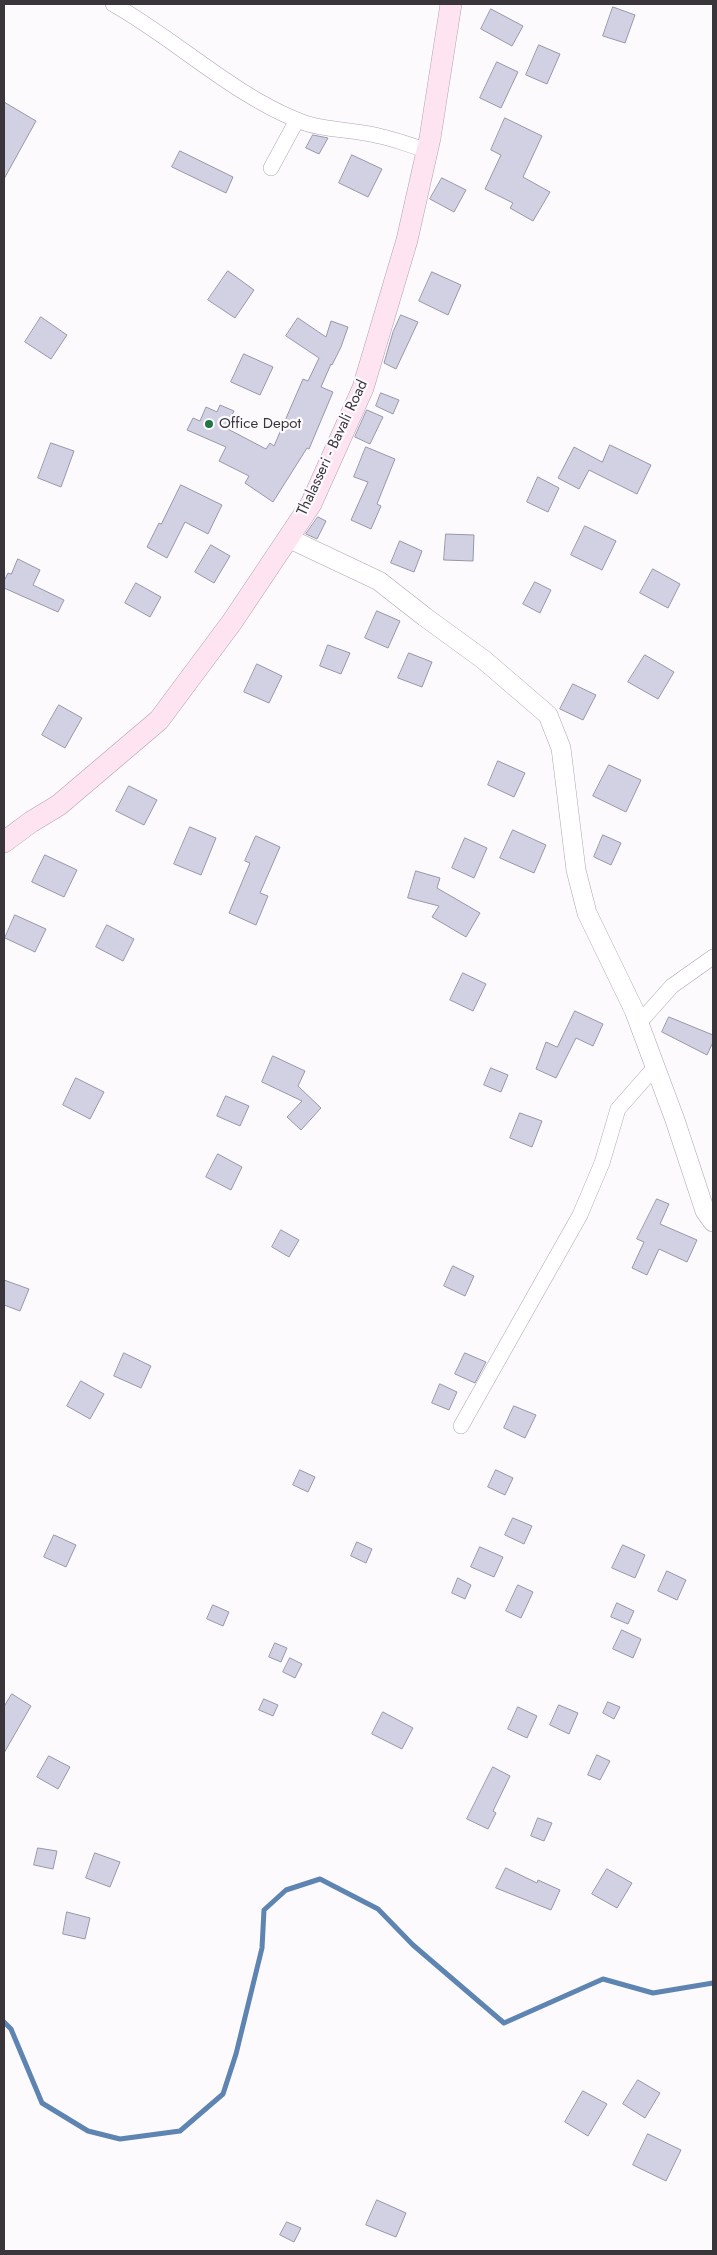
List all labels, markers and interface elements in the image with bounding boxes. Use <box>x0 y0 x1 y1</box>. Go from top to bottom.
street label: Thalasseri - Bavali Road <box>294 377 372 519</box>
place label: Office Depot <box>219 415 301 433</box>
marker: Office Depot <box>203 418 215 430</box>

